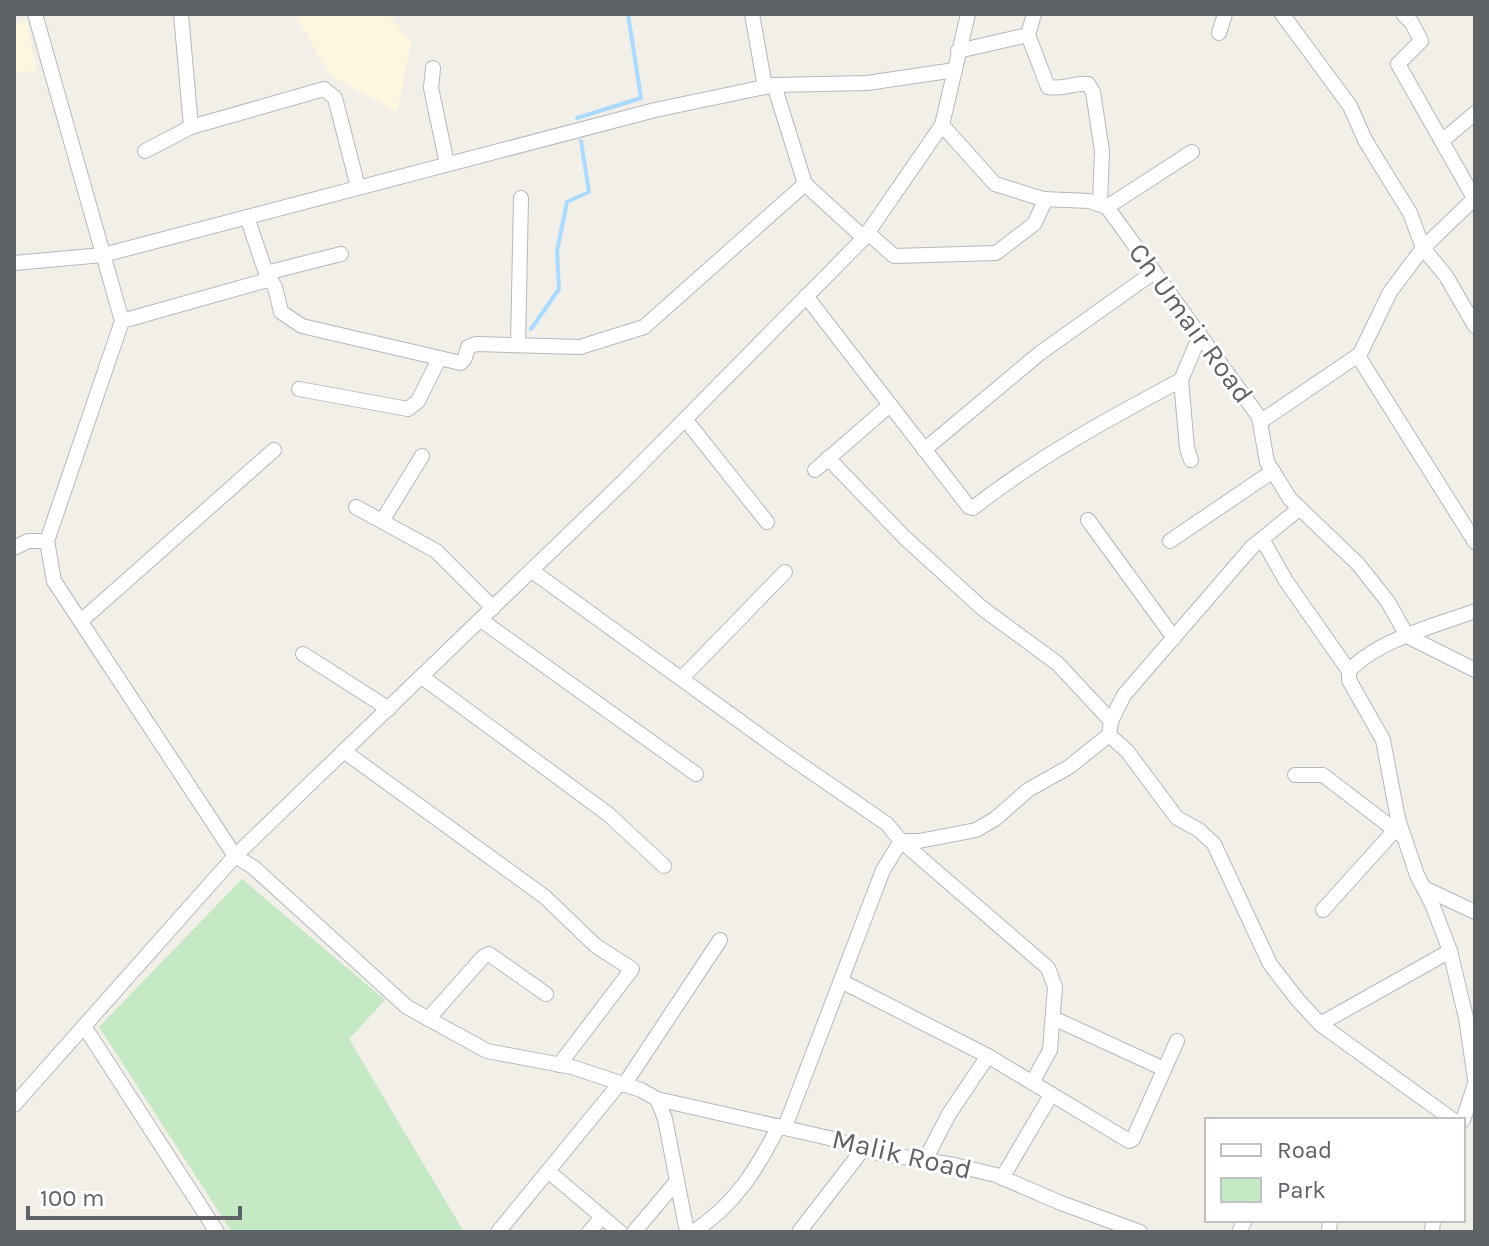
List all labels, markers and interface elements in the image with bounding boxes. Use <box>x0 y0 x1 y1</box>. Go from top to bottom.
street label: Ch Umair Road <box>1122 236 1260 410</box>
legend <box>1205 1118 1465 1222</box>
street label: Malik Road <box>829 1122 975 1186</box>
text: Road <box>1277 1136 1332 1164</box>
scale bar <box>28 1170 240 1220</box>
text: Park <box>1277 1176 1326 1204</box>
text: 100 m <box>40 1184 105 1212</box>

